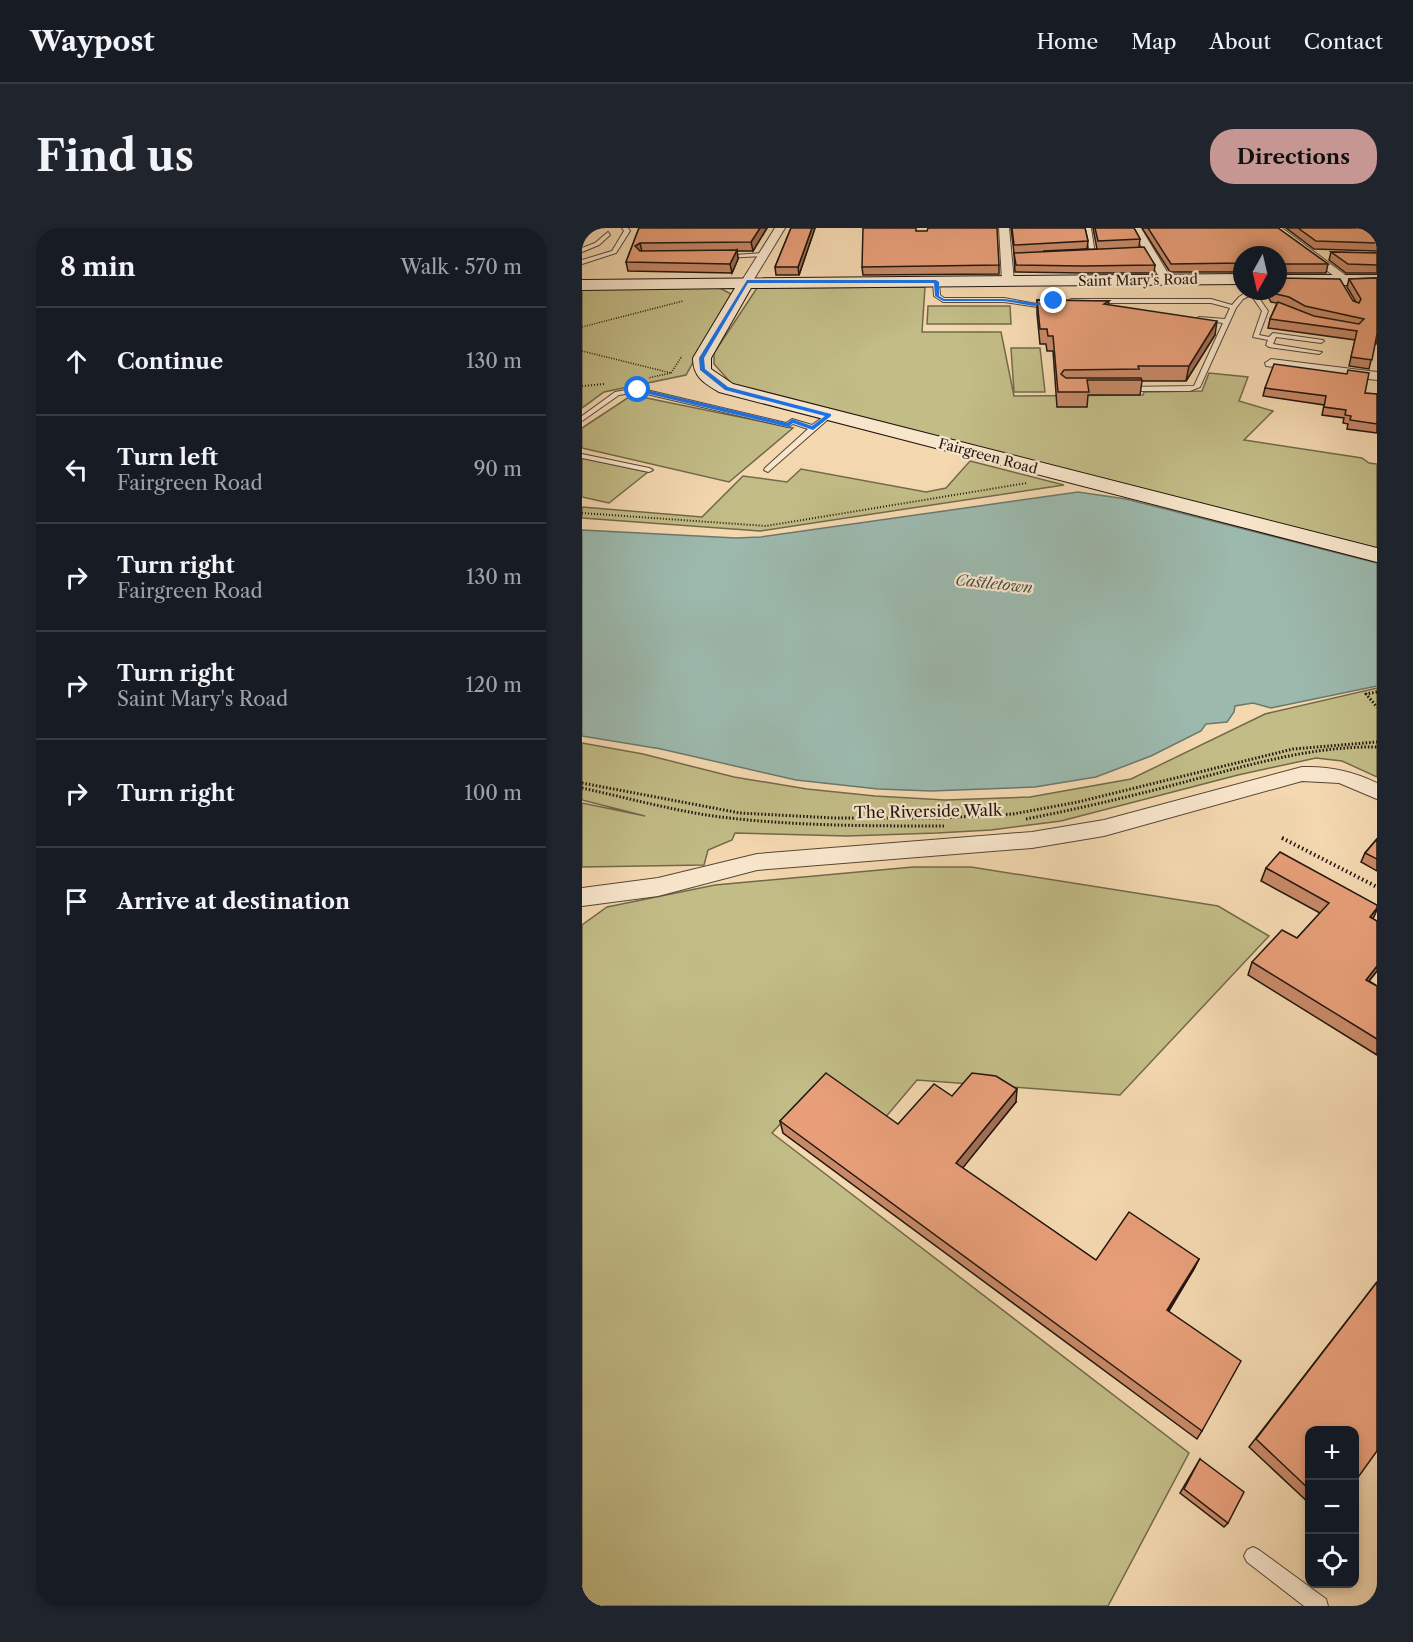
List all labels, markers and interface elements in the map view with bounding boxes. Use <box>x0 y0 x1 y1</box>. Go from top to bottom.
text: Waypost <box>30 24 154 58</box>
text: Home <box>1037 29 1098 54</box>
text: Map <box>1131 29 1176 54</box>
text: About <box>1209 29 1271 54</box>
text: Contact <box>1304 29 1383 54</box>
button: Directions <box>1210 129 1377 184</box>
text: Find us <box>36 130 194 182</box>
north arrow <box>1233 246 1287 300</box>
text: 8 min <box>60 251 136 283</box>
text: Walk · 570 m <box>401 255 522 279</box>
street label: Saint Mary's Road <box>1078 270 1199 290</box>
route end <box>1040 287 1066 313</box>
icon: ahead <box>60 345 93 378</box>
text: Continue <box>117 348 223 375</box>
text: 130 m <box>466 349 522 373</box>
route start <box>624 376 650 402</box>
street label: Fairgreen Road <box>936 434 1040 478</box>
text: Turn left <box>117 444 218 471</box>
icon: left <box>60 453 93 486</box>
text: 90 m <box>474 457 522 481</box>
text: Fairgreen Road <box>117 471 263 495</box>
text: Turn right <box>117 552 235 579</box>
icon: right <box>60 561 93 594</box>
text: 130 m <box>466 565 522 589</box>
water label: Castletown <box>954 570 1034 597</box>
text: Fairgreen Road <box>117 579 263 603</box>
text: Turn right <box>117 660 235 687</box>
icon: right <box>60 669 93 702</box>
text: 120 m <box>465 673 522 697</box>
text: Saint Mary's Road <box>117 687 288 711</box>
icon: right <box>60 777 93 810</box>
text: Turn right <box>117 780 235 807</box>
text: 100 m <box>464 781 522 805</box>
street label: The Riverside Walk <box>854 800 1003 822</box>
icon: arrive <box>60 885 93 918</box>
text: Arrive at destination <box>117 888 350 915</box>
map controls <box>1305 1426 1359 1588</box>
button: + <box>1305 1426 1359 1480</box>
button: − <box>1305 1480 1359 1534</box>
button: locate <box>1305 1534 1359 1588</box>

